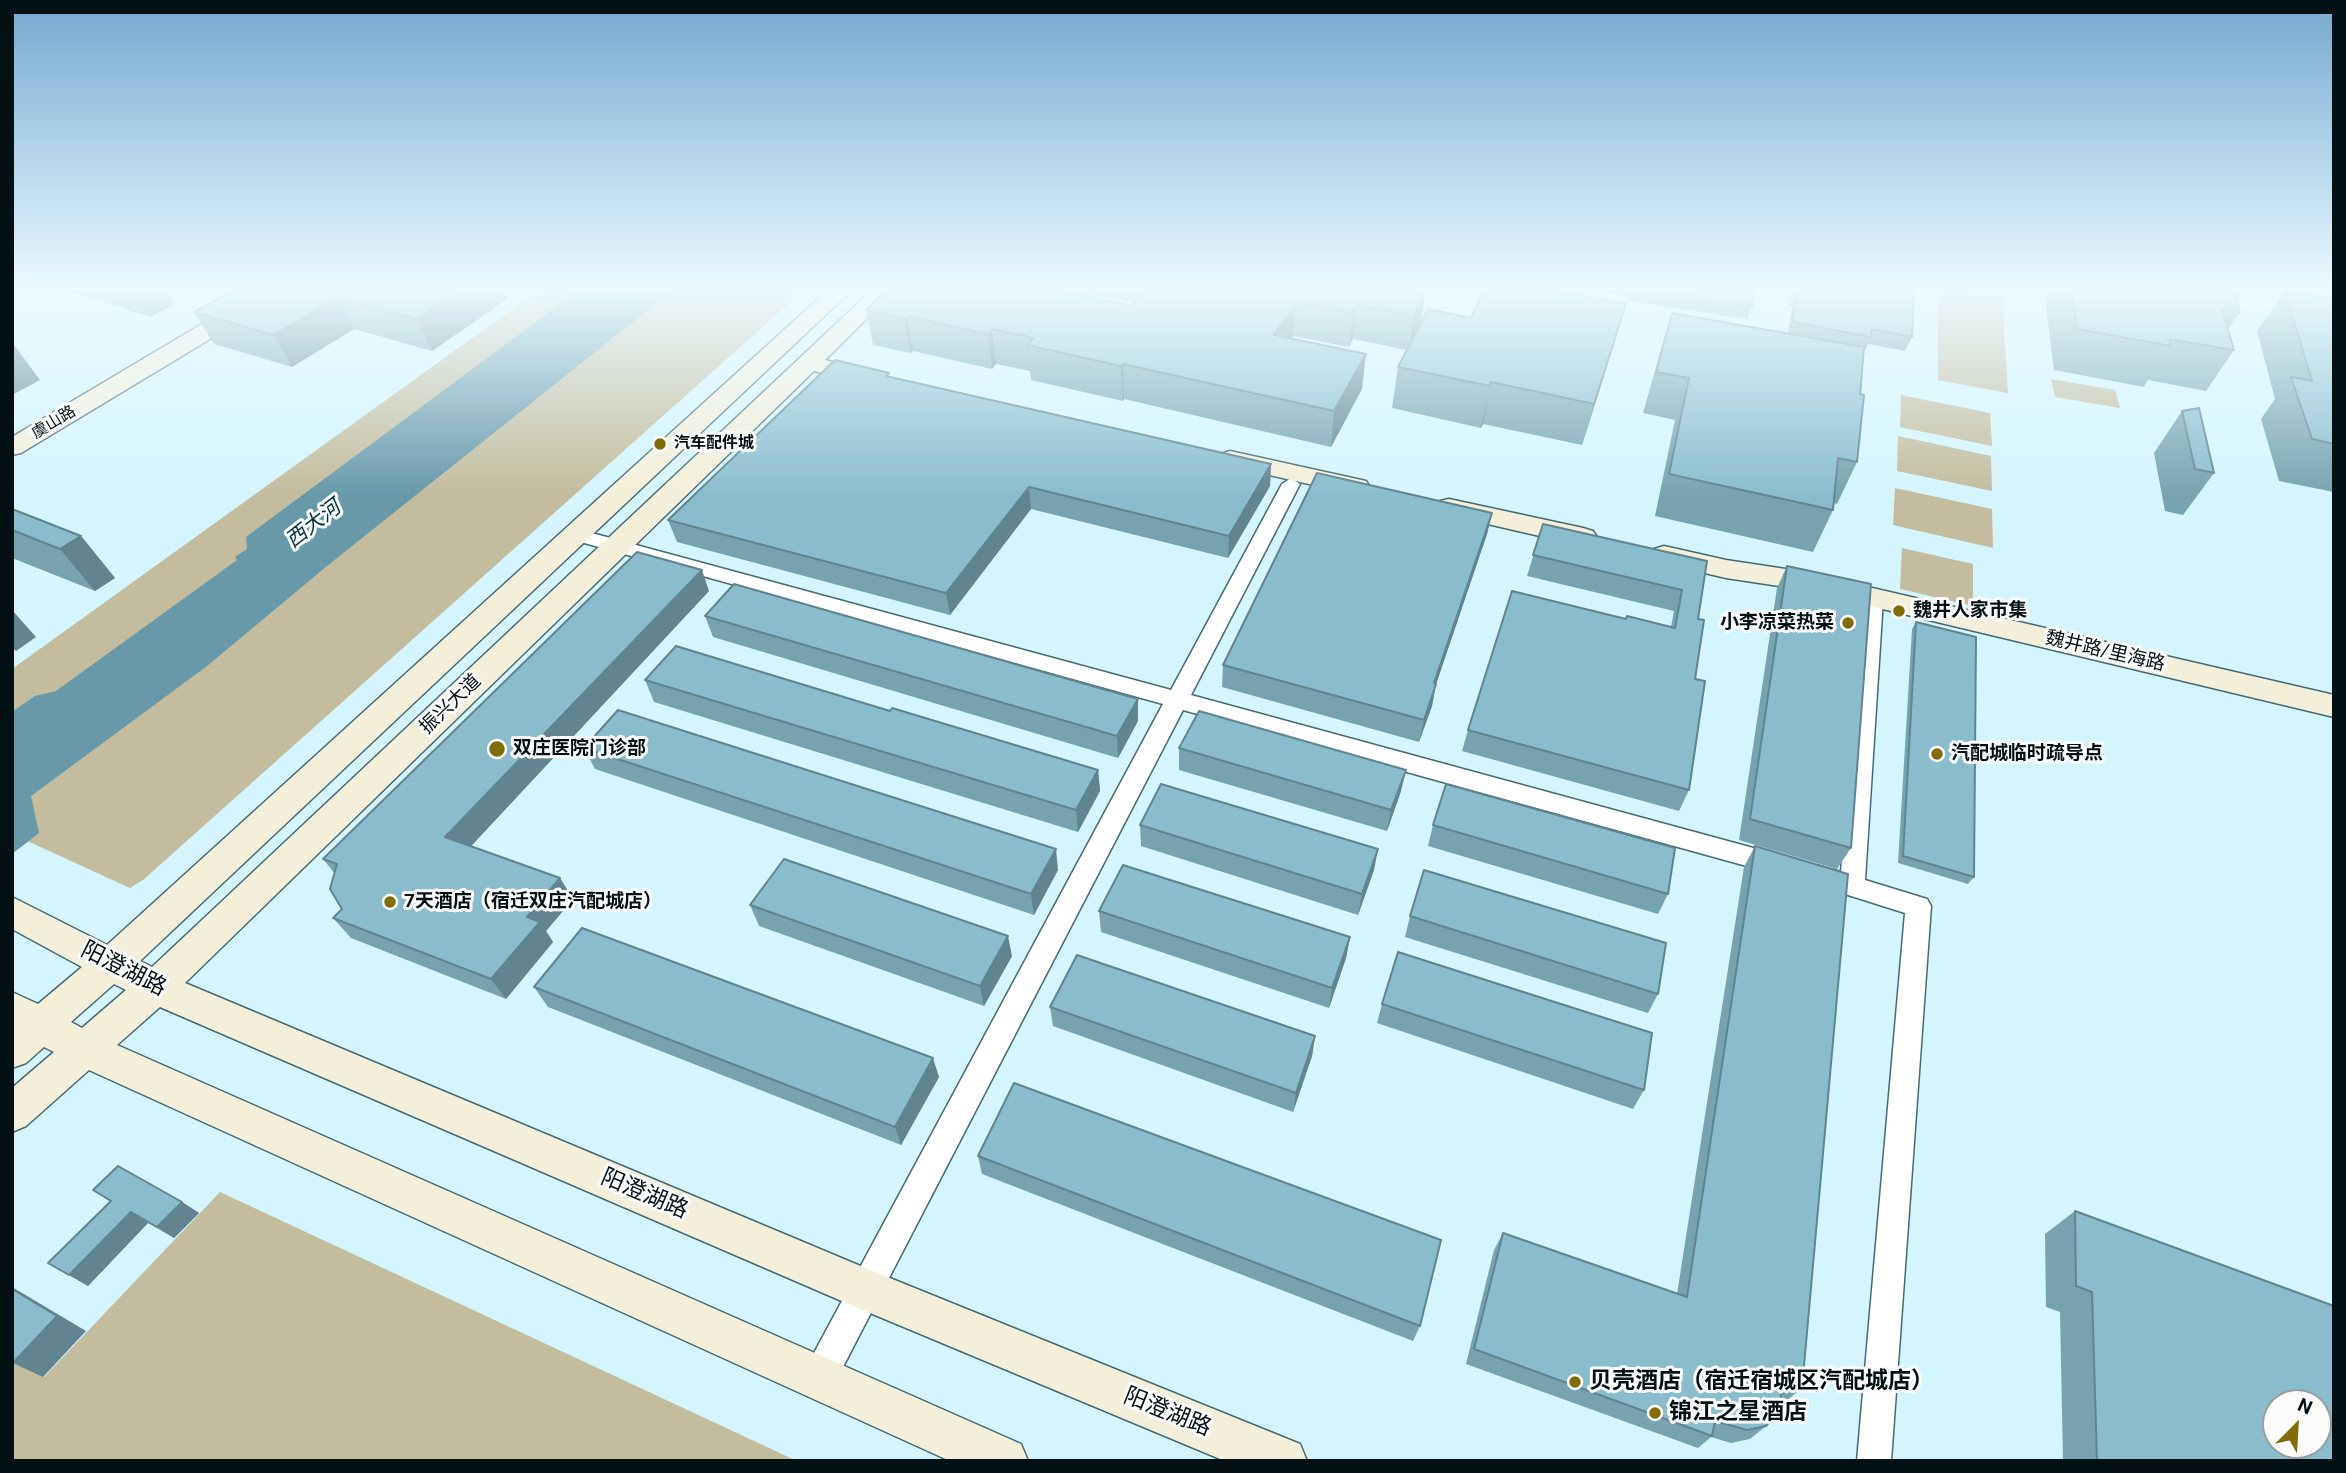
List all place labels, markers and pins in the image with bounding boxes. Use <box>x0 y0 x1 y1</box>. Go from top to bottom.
place label: 汽车配件城 <box>674 434 754 454</box>
marker: 汽车配件城 <box>652 436 668 452</box>
place label: 魏井人家市集 <box>1913 600 2027 622</box>
marker: 魏井人家市集 <box>1891 603 1907 619</box>
place label: 小李凉菜热菜 <box>1720 612 1834 634</box>
marker: 小李凉菜热菜 <box>1840 615 1856 631</box>
place label: 双庄医院门诊部 <box>513 738 646 760</box>
marker: 双庄医院门诊部 <box>487 739 507 759</box>
place label: 汽配城临时疏导点 <box>1951 743 2103 765</box>
marker: 汽配城临时疏导点 <box>1929 746 1945 762</box>
place label: 7天酒店（宿迁双庄汽配城店） <box>404 891 662 913</box>
marker: 7天酒店（宿迁双庄汽配城店） <box>382 894 398 910</box>
place label: 贝壳酒店（宿迁宿城区汽配城店） <box>1589 1368 1934 1396</box>
marker: 贝壳酒店（宿迁宿城区汽配城店） <box>1567 1374 1583 1390</box>
place label: 锦江之星酒店 <box>1669 1399 1807 1427</box>
marker: 锦江之星酒店 <box>1647 1405 1663 1421</box>

